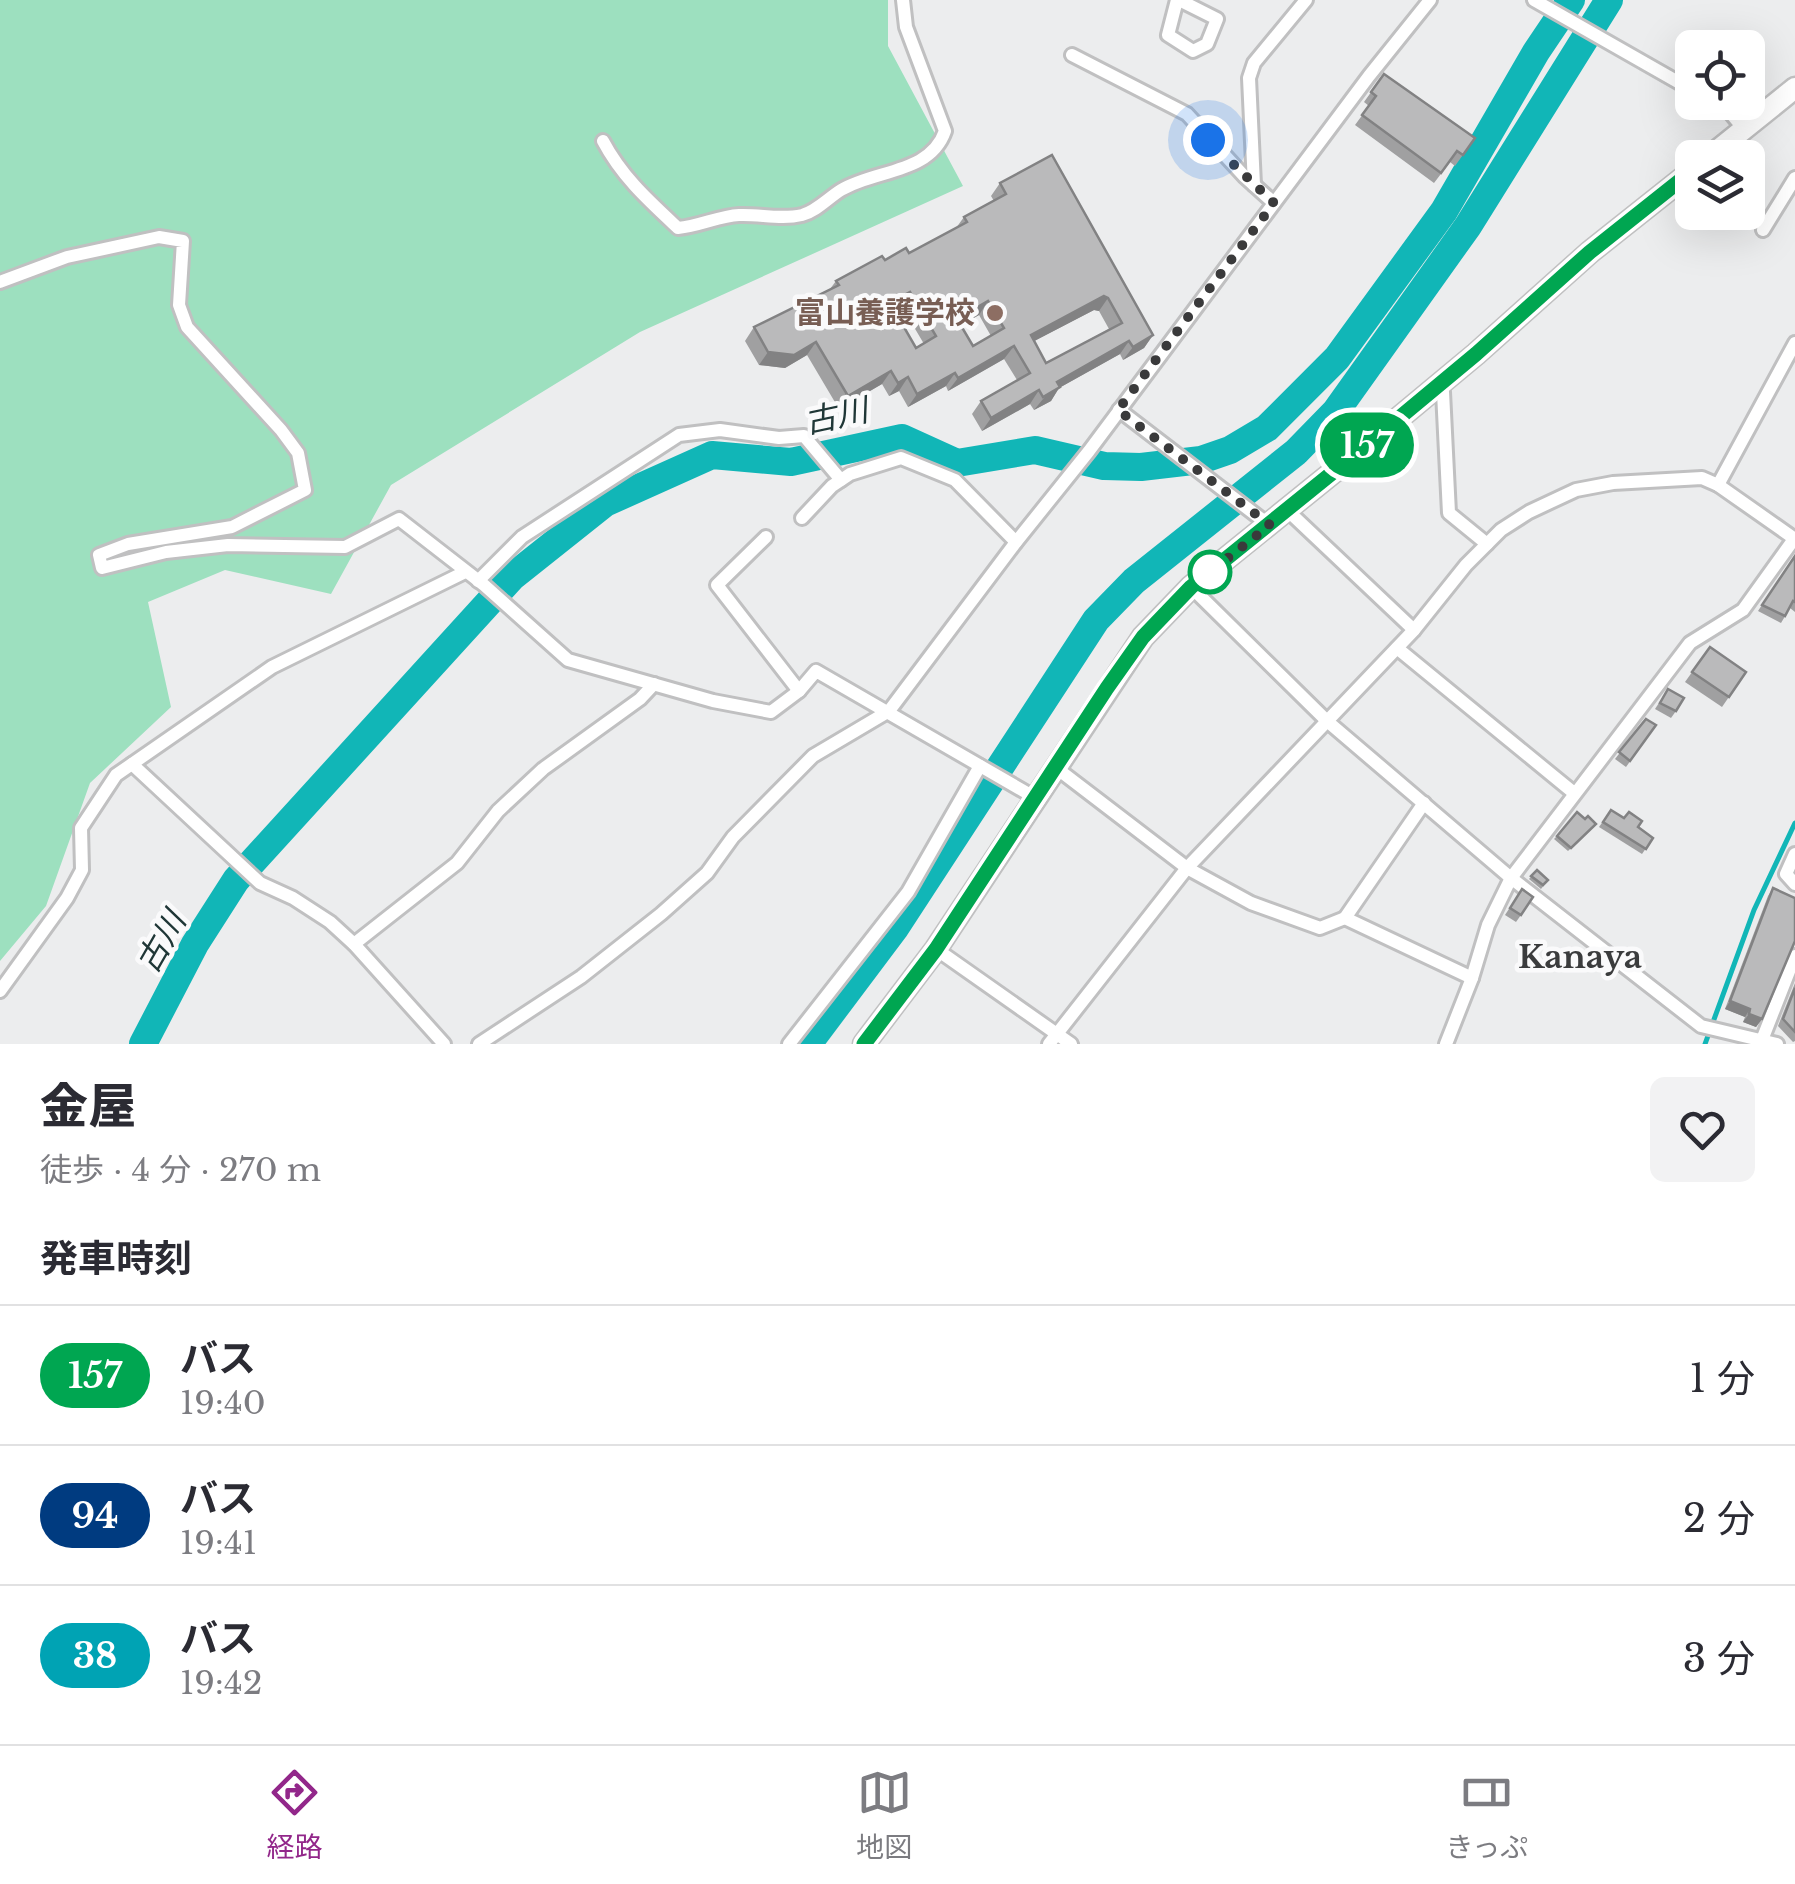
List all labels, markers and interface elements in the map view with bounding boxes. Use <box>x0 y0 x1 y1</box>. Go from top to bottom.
map controls <box>1675 30 1765 230</box>
button: locate <box>1675 30 1765 120</box>
your location <box>1183 115 1233 165</box>
button: layers <box>1675 140 1765 230</box>
place label: 富山養護学校 <box>795 294 975 331</box>
marker: 富山養護学校 <box>984 302 1006 324</box>
water label: 古川 <box>801 389 874 442</box>
line badge: 157 <box>1310 412 1424 478</box>
text: 157 <box>1340 424 1394 467</box>
unlabelled marker <box>1189 551 1231 593</box>
water label: 古川 <box>128 902 196 980</box>
district label: Kanaya <box>1518 937 1642 977</box>
text: 金屋 <box>40 1076 136 1136</box>
button: heart <box>1650 1077 1755 1182</box>
text: 徒歩 · 4 分 · 270 m <box>40 1150 321 1190</box>
text: 発車時刻 <box>40 1235 192 1282</box>
text: バス <box>180 1335 256 1382</box>
text: 157 <box>68 1354 122 1397</box>
text: 1 分 <box>1689 1355 1755 1402</box>
text: 19:40 <box>180 1383 266 1423</box>
text: バス <box>180 1475 256 1522</box>
text: 94 <box>72 1494 118 1537</box>
text: 2 分 <box>1683 1495 1755 1542</box>
text: 19:41 <box>180 1523 257 1563</box>
text: バス <box>180 1615 256 1662</box>
text: 38 <box>73 1634 117 1677</box>
text: 3 分 <box>1683 1635 1755 1682</box>
text: 19:42 <box>180 1663 262 1703</box>
tab: 経路 <box>267 1765 323 1865</box>
tab: 地図 <box>856 1765 912 1865</box>
tab: きっぷ <box>1445 1765 1528 1865</box>

